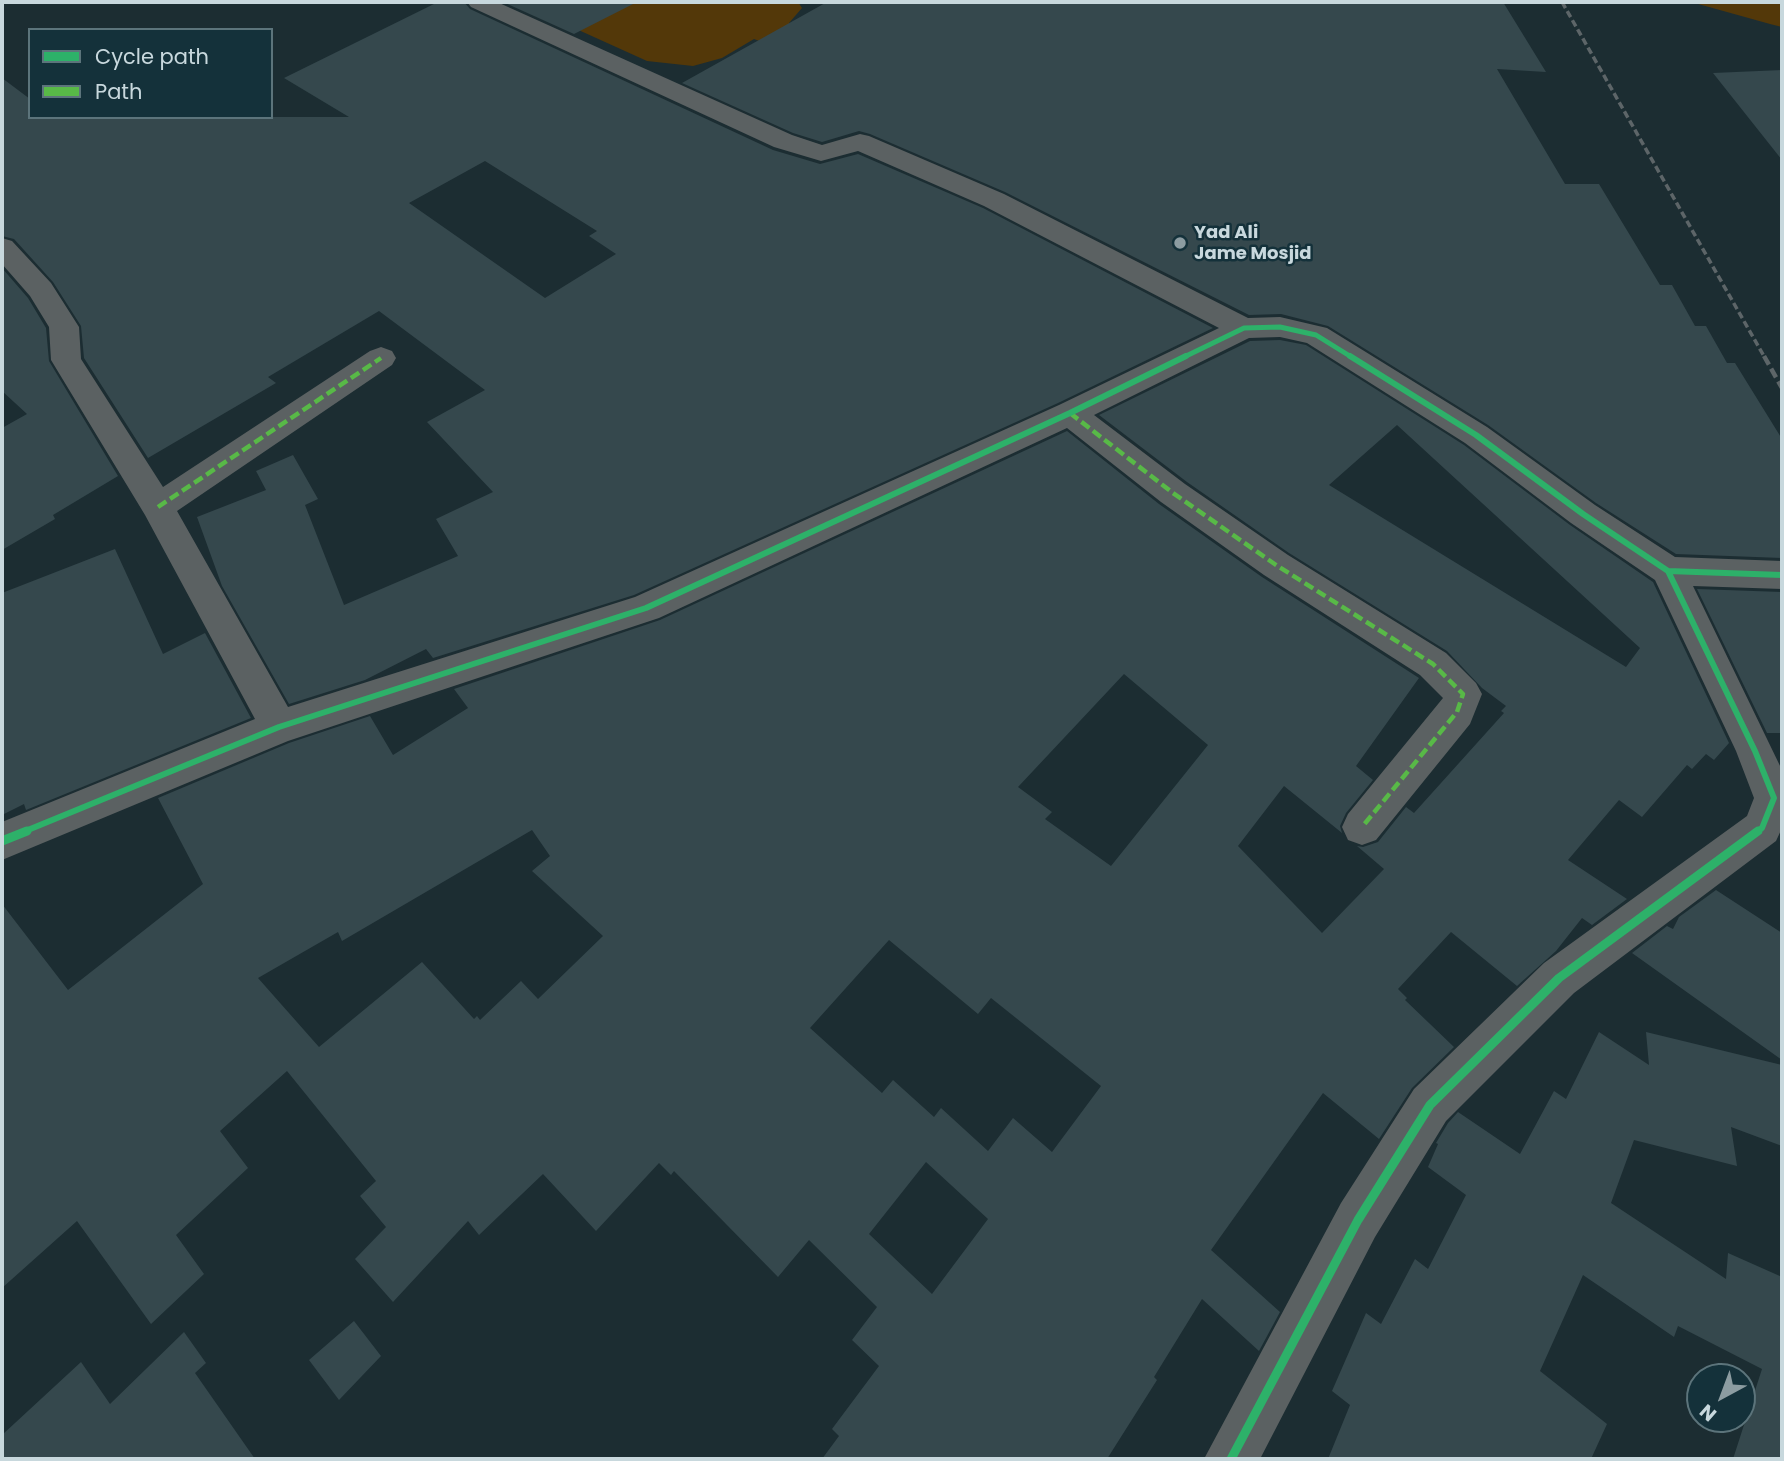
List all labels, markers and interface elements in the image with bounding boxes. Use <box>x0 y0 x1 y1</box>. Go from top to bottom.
legend <box>28 28 273 119</box>
text: Cycle path <box>95 42 209 71</box>
text: Path <box>95 77 142 106</box>
place label: Yad Ali Jame Mosjid <box>1194 222 1311 264</box>
marker: Yad Ali Jame Mosjid <box>1172 235 1188 251</box>
north arrow <box>1686 1363 1756 1433</box>
text: N <box>1694 1398 1722 1428</box>

